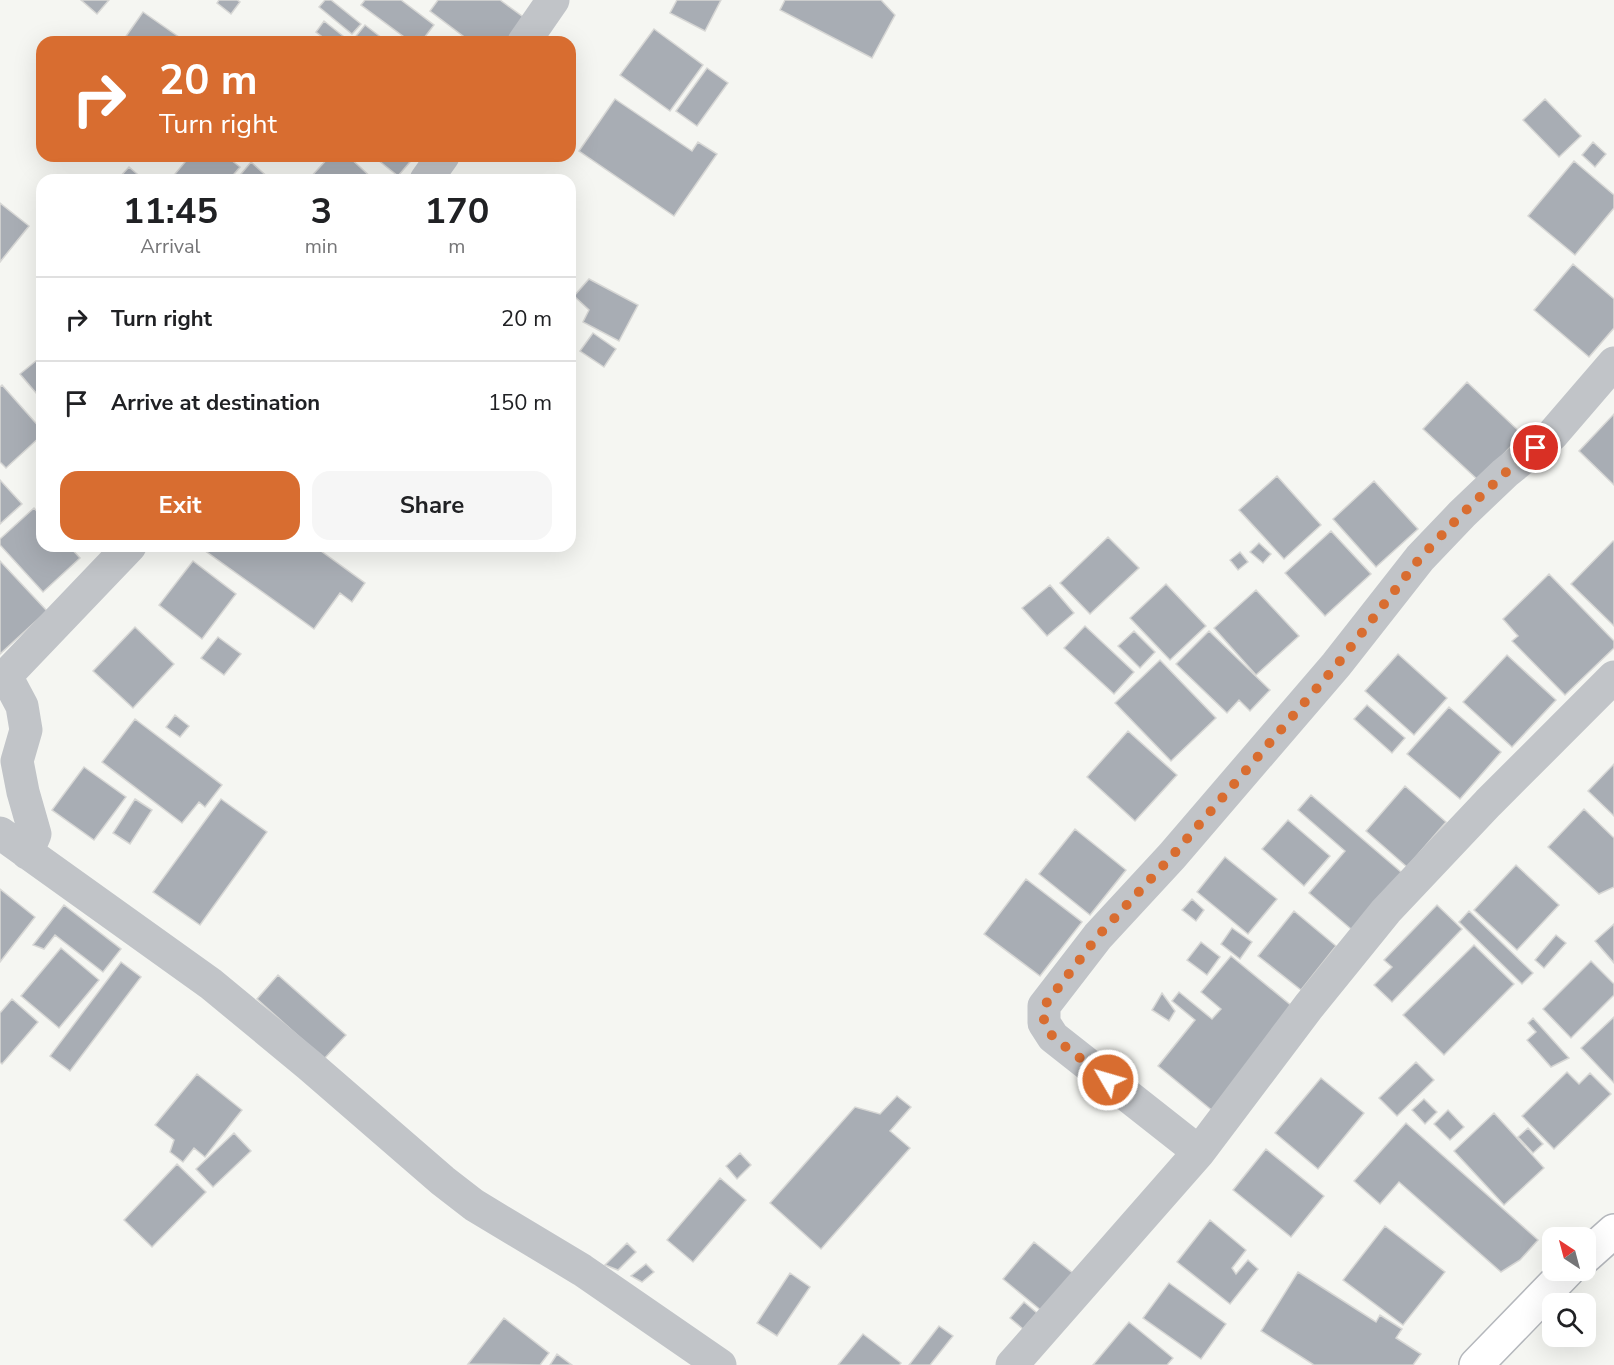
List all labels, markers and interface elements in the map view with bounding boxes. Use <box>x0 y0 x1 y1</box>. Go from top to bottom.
text: 20 m <box>159 52 258 109</box>
icon: right <box>60 60 138 138</box>
text: Turn right <box>159 106 277 143</box>
text: 11:45 <box>123 187 218 236</box>
text: 3 <box>310 187 332 236</box>
text: 170 <box>424 187 489 236</box>
text: Arrival <box>140 233 200 260</box>
text: min <box>305 233 338 260</box>
text: m <box>448 233 465 260</box>
icon: right <box>60 303 93 336</box>
text: Turn right <box>111 304 212 334</box>
text: 20 m <box>501 304 552 334</box>
icon: arrive <box>60 387 93 420</box>
text: Arrive at destination <box>111 388 320 418</box>
text: 150 m <box>488 388 552 418</box>
pin <box>1510 422 1561 473</box>
icon: arrive <box>1519 431 1552 464</box>
button: Exit <box>60 471 300 540</box>
button: Share <box>312 471 552 540</box>
position arrow <box>1076 1048 1140 1112</box>
north arrow <box>1542 1227 1596 1281</box>
map controls <box>1542 1227 1596 1347</box>
button: search <box>1542 1293 1596 1347</box>

